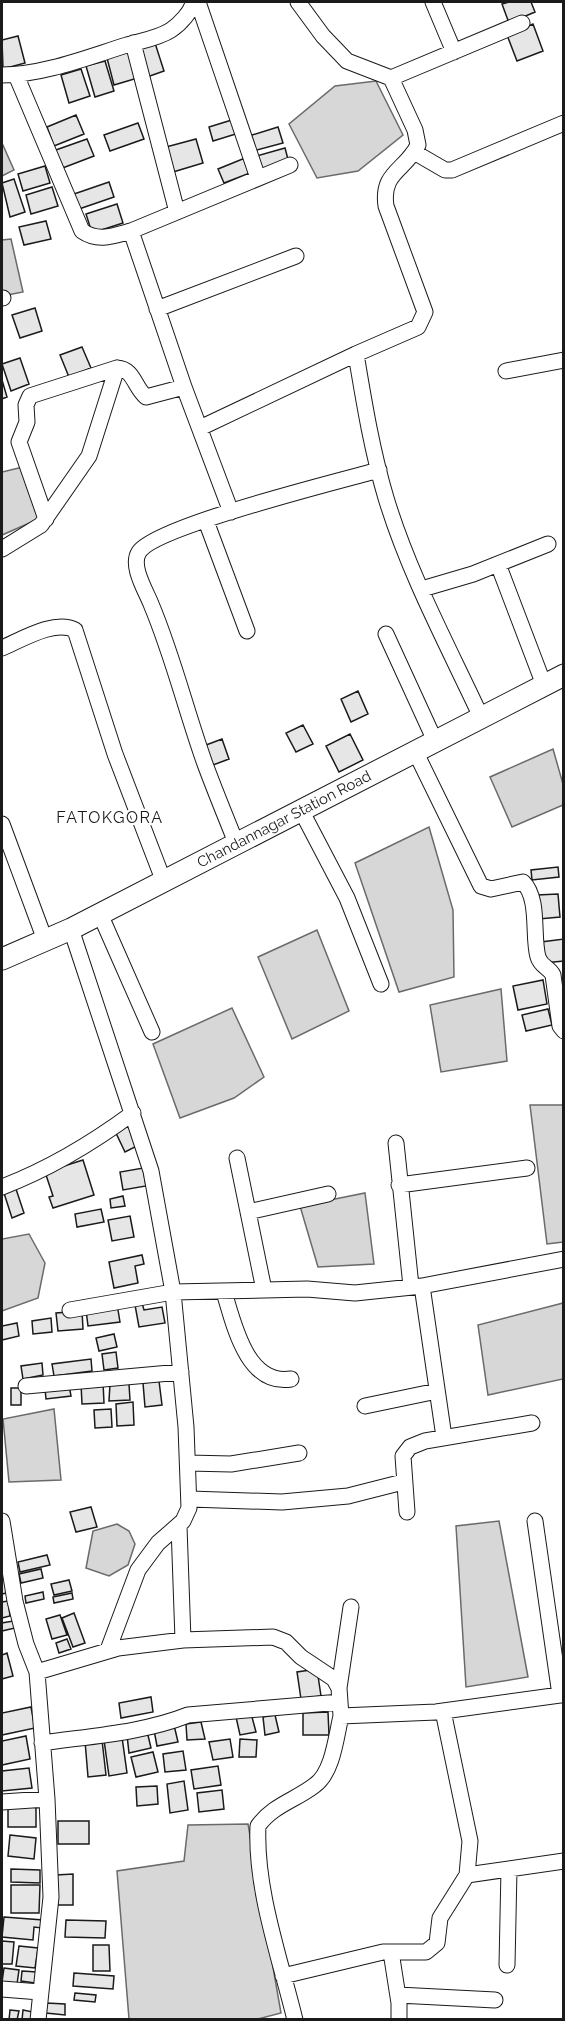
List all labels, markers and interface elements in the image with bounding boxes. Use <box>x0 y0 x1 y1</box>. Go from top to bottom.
street label: Chandannagar Station Road <box>194 767 374 871</box>
district label: FATOKGORA <box>56 808 164 827</box>

